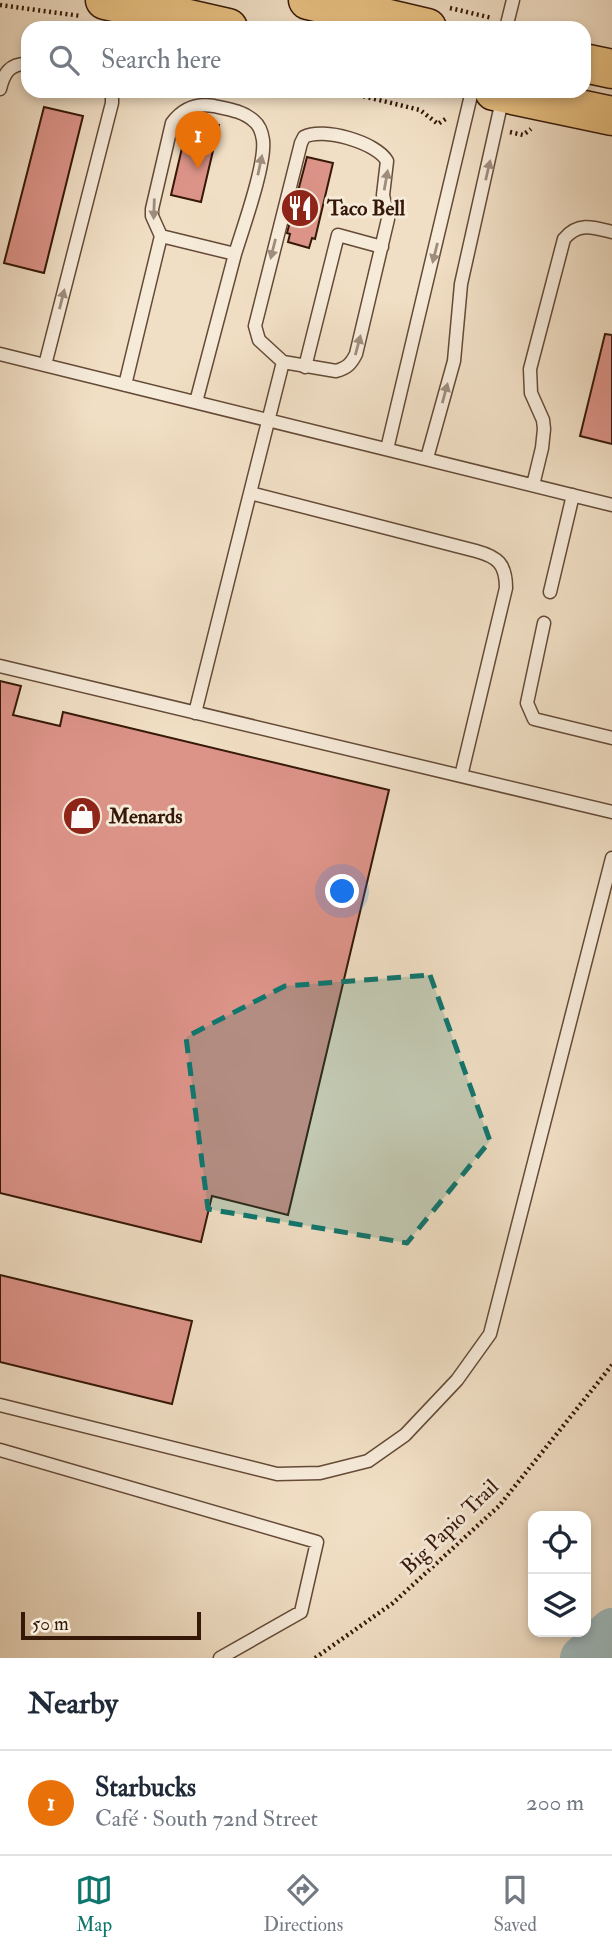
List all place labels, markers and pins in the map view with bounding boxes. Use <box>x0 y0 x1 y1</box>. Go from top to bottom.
pin: 1 <box>175 111 221 169</box>
restaurant icon: Taco Bell <box>279 187 321 229</box>
place label: Taco Bell <box>326 195 406 222</box>
shop icon: Menards <box>61 795 103 837</box>
place label: Menards <box>108 803 182 830</box>

